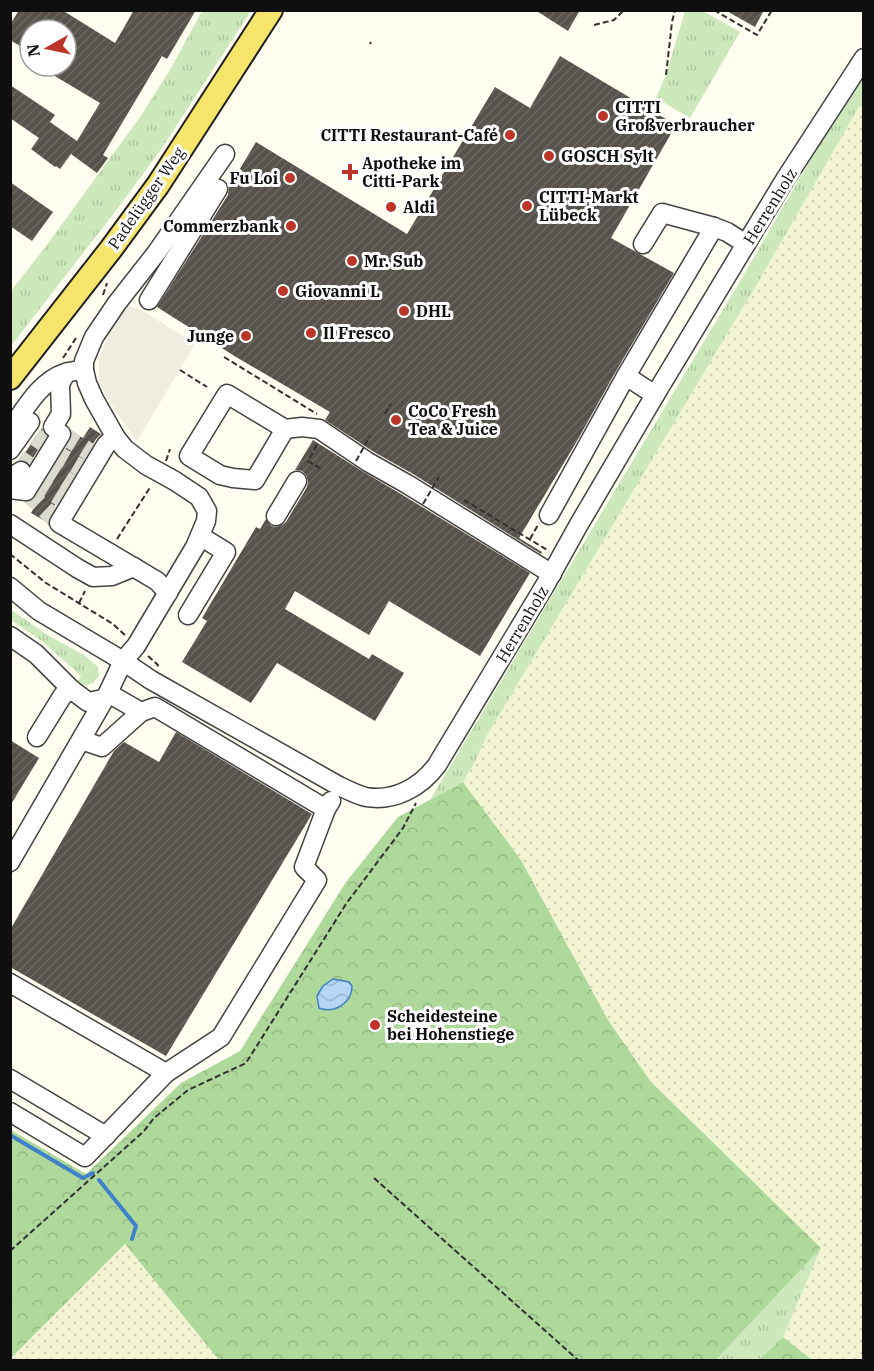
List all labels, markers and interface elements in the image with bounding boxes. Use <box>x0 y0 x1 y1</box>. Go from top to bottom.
north arrow <box>18 18 78 78</box>
text: N <box>22 43 44 58</box>
place label: CITTI Großverbraucher <box>615 97 755 135</box>
marker: CITTI Großverbraucher <box>596 109 610 123</box>
place label: CITTI Restaurant-Café <box>320 125 498 145</box>
marker: CITTI Restaurant-Café <box>503 128 517 142</box>
street label: Padelügger Weg <box>103 143 189 253</box>
place label: GOSCH Sylt <box>561 146 654 166</box>
marker: GOSCH Sylt <box>542 149 556 163</box>
place label: Apotheke im Citti-Park <box>362 153 462 191</box>
street label: Herrenholz <box>739 164 801 248</box>
marker: Apotheke im Citti-Park <box>343 165 357 179</box>
place label: Fu Loi <box>230 168 278 188</box>
marker: Fu Loi <box>283 171 297 185</box>
place label: CITTI-Markt Lübeck <box>539 187 638 225</box>
place label: Aldi <box>403 197 435 217</box>
marker: CITTI-Markt Lübeck <box>520 199 534 213</box>
marker: Aldi <box>384 200 398 214</box>
place label: Commerzbank <box>163 216 279 236</box>
marker: Commerzbank <box>284 219 298 233</box>
place label: Mr. Sub <box>364 251 423 271</box>
marker: Mr. Sub <box>345 254 359 268</box>
place label: Giovanni L <box>295 281 380 301</box>
marker: Giovanni L <box>276 284 290 298</box>
place label: DHL <box>416 301 451 321</box>
marker: DHL <box>397 304 411 318</box>
place label: Il Fresco <box>323 323 391 343</box>
place label: Junge <box>187 326 234 346</box>
marker: Il Fresco <box>304 326 318 340</box>
marker: Junge <box>239 329 253 343</box>
place label: CoCo Fresh Tea & Juice <box>408 401 498 439</box>
marker: CoCo Fresh Tea & Juice <box>389 413 403 427</box>
street label: Herrenholz <box>491 582 553 666</box>
place label: Scheidesteine bei Hohenstiege <box>387 1006 514 1044</box>
marker: Scheidesteine bei Hohenstiege <box>368 1018 382 1032</box>

